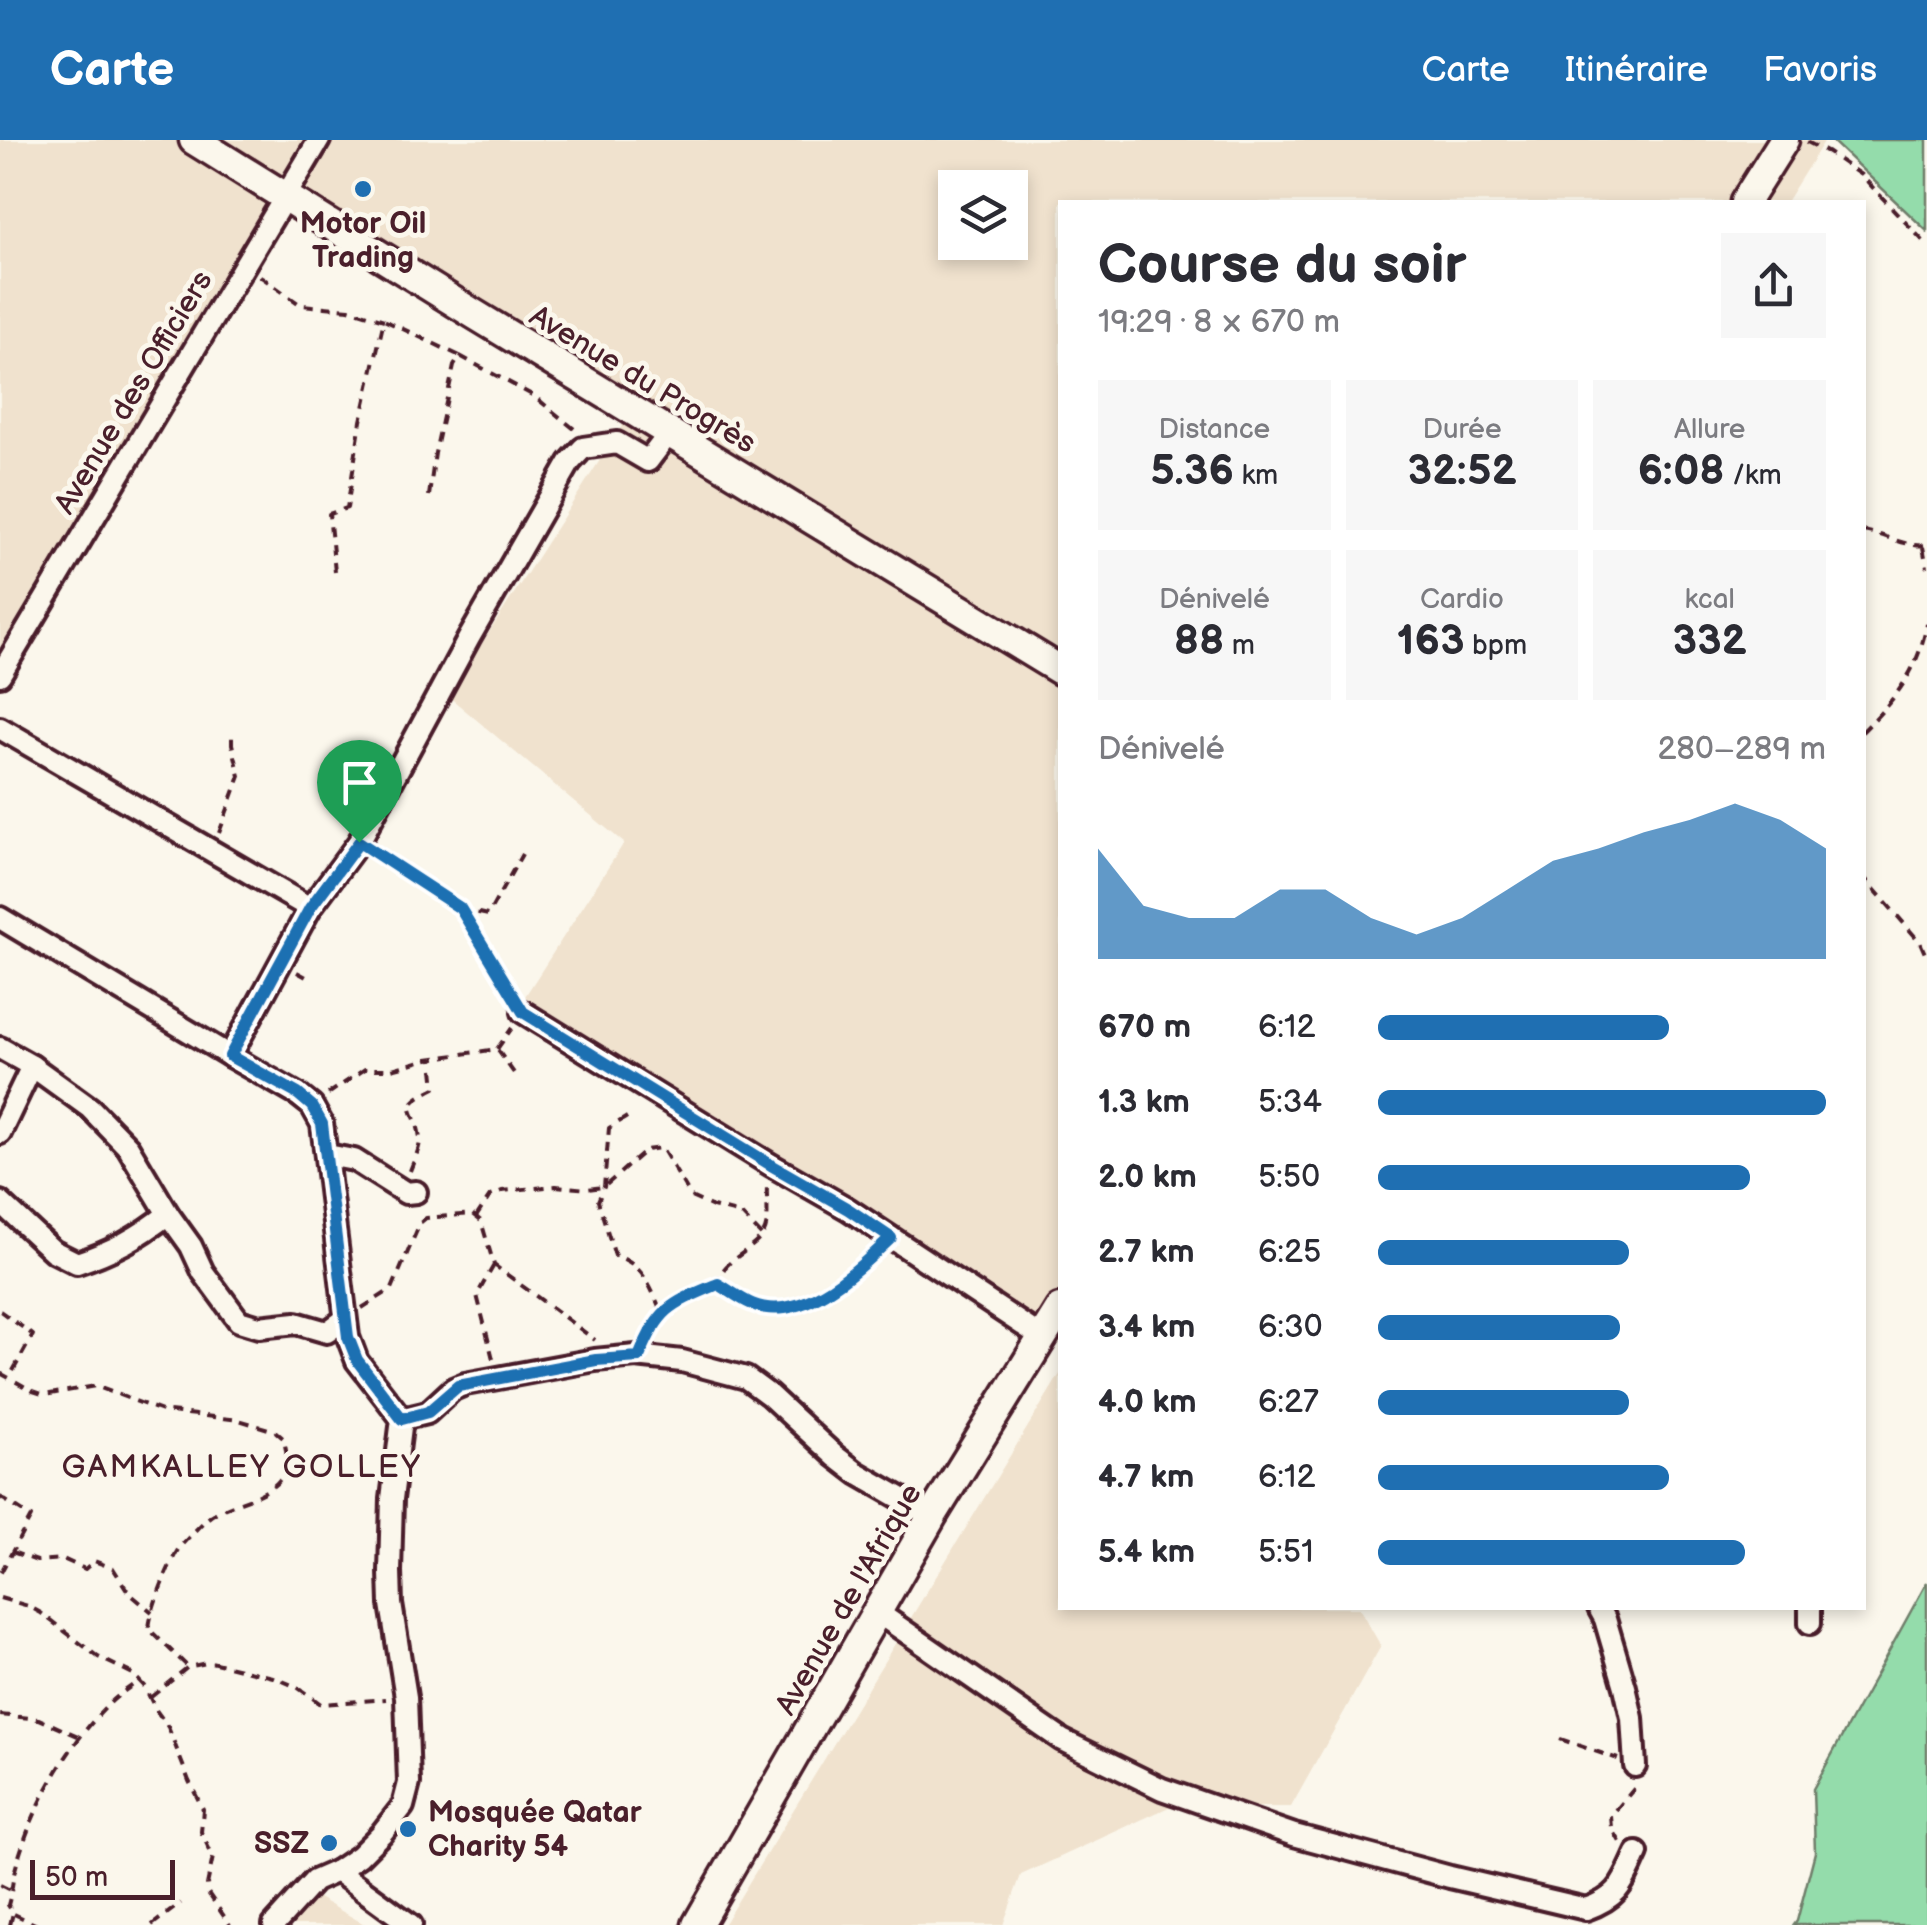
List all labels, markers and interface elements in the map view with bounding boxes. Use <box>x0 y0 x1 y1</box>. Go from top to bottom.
text: Carte <box>50 42 174 99</box>
text: Carte <box>1422 49 1510 92</box>
text: Itinéraire <box>1565 49 1708 92</box>
text: Favoris <box>1763 49 1877 92</box>
map controls <box>938 170 1028 260</box>
button: layers <box>938 170 1028 260</box>
marker: Motor Oil Trading <box>352 178 374 200</box>
place label: Motor Oil Trading <box>300 206 426 276</box>
text: Course du soir <box>1098 232 1466 299</box>
button: share <box>1721 233 1826 338</box>
street label: Avenue des Officiers <box>47 264 221 521</box>
street label: Avenue du Progrès <box>523 298 762 462</box>
text: 19:29 · 8 × 670 m <box>1098 303 1340 342</box>
text: Distance <box>1158 413 1270 446</box>
text: Durée <box>1422 413 1502 446</box>
text: Allure <box>1674 413 1745 446</box>
text: 5.36 <box>1150 446 1234 497</box>
text: 32:52 <box>1407 446 1517 497</box>
text: 6:08 <box>1638 446 1725 497</box>
text: km <box>1234 459 1278 492</box>
text: /km <box>1725 459 1782 492</box>
text: Dénivelé <box>1159 583 1270 616</box>
text: Cardio <box>1420 583 1504 616</box>
text: kcal <box>1685 583 1735 616</box>
text: 88 <box>1174 616 1224 667</box>
text: 163 <box>1397 616 1464 667</box>
text: 332 <box>1673 616 1747 667</box>
text: m <box>1224 629 1255 662</box>
text: bpm <box>1464 629 1527 662</box>
text: Dénivelé <box>1098 730 1225 769</box>
text: 280–289 m <box>1657 730 1826 769</box>
pin <box>317 740 402 843</box>
icon: arrive <box>332 755 387 810</box>
text: 670 m <box>1098 1008 1191 1047</box>
text: 6:12 <box>1258 1008 1315 1047</box>
text: 1.3 km <box>1098 1083 1190 1122</box>
text: 5:34 <box>1258 1083 1322 1122</box>
text: 2.0 km <box>1098 1158 1197 1197</box>
text: 5:50 <box>1258 1158 1320 1197</box>
text: 2.7 km <box>1098 1233 1195 1272</box>
text: 6:25 <box>1258 1233 1321 1272</box>
text: 3.4 km <box>1098 1308 1195 1347</box>
text: 6:30 <box>1258 1308 1323 1347</box>
text: 4.0 km <box>1098 1383 1197 1422</box>
text: 6:27 <box>1258 1383 1319 1422</box>
district label: GAMKALLEY GOLLEY <box>61 1448 423 1487</box>
text: 4.7 km <box>1098 1458 1194 1497</box>
text: 6:12 <box>1258 1458 1315 1497</box>
street label: Avenue de l'Afrique <box>768 1478 930 1721</box>
text: 5.4 km <box>1098 1533 1195 1572</box>
text: 5:51 <box>1258 1533 1314 1572</box>
place label: Mosquée Qatar Charity 54 <box>428 1795 643 1865</box>
marker: Mosquée Qatar Charity 54 <box>397 1818 419 1840</box>
place label: SSZ <box>254 1826 310 1862</box>
marker: SSZ <box>318 1832 340 1854</box>
scale bar <box>30 1855 175 1900</box>
text: 50 m <box>45 1861 108 1894</box>

